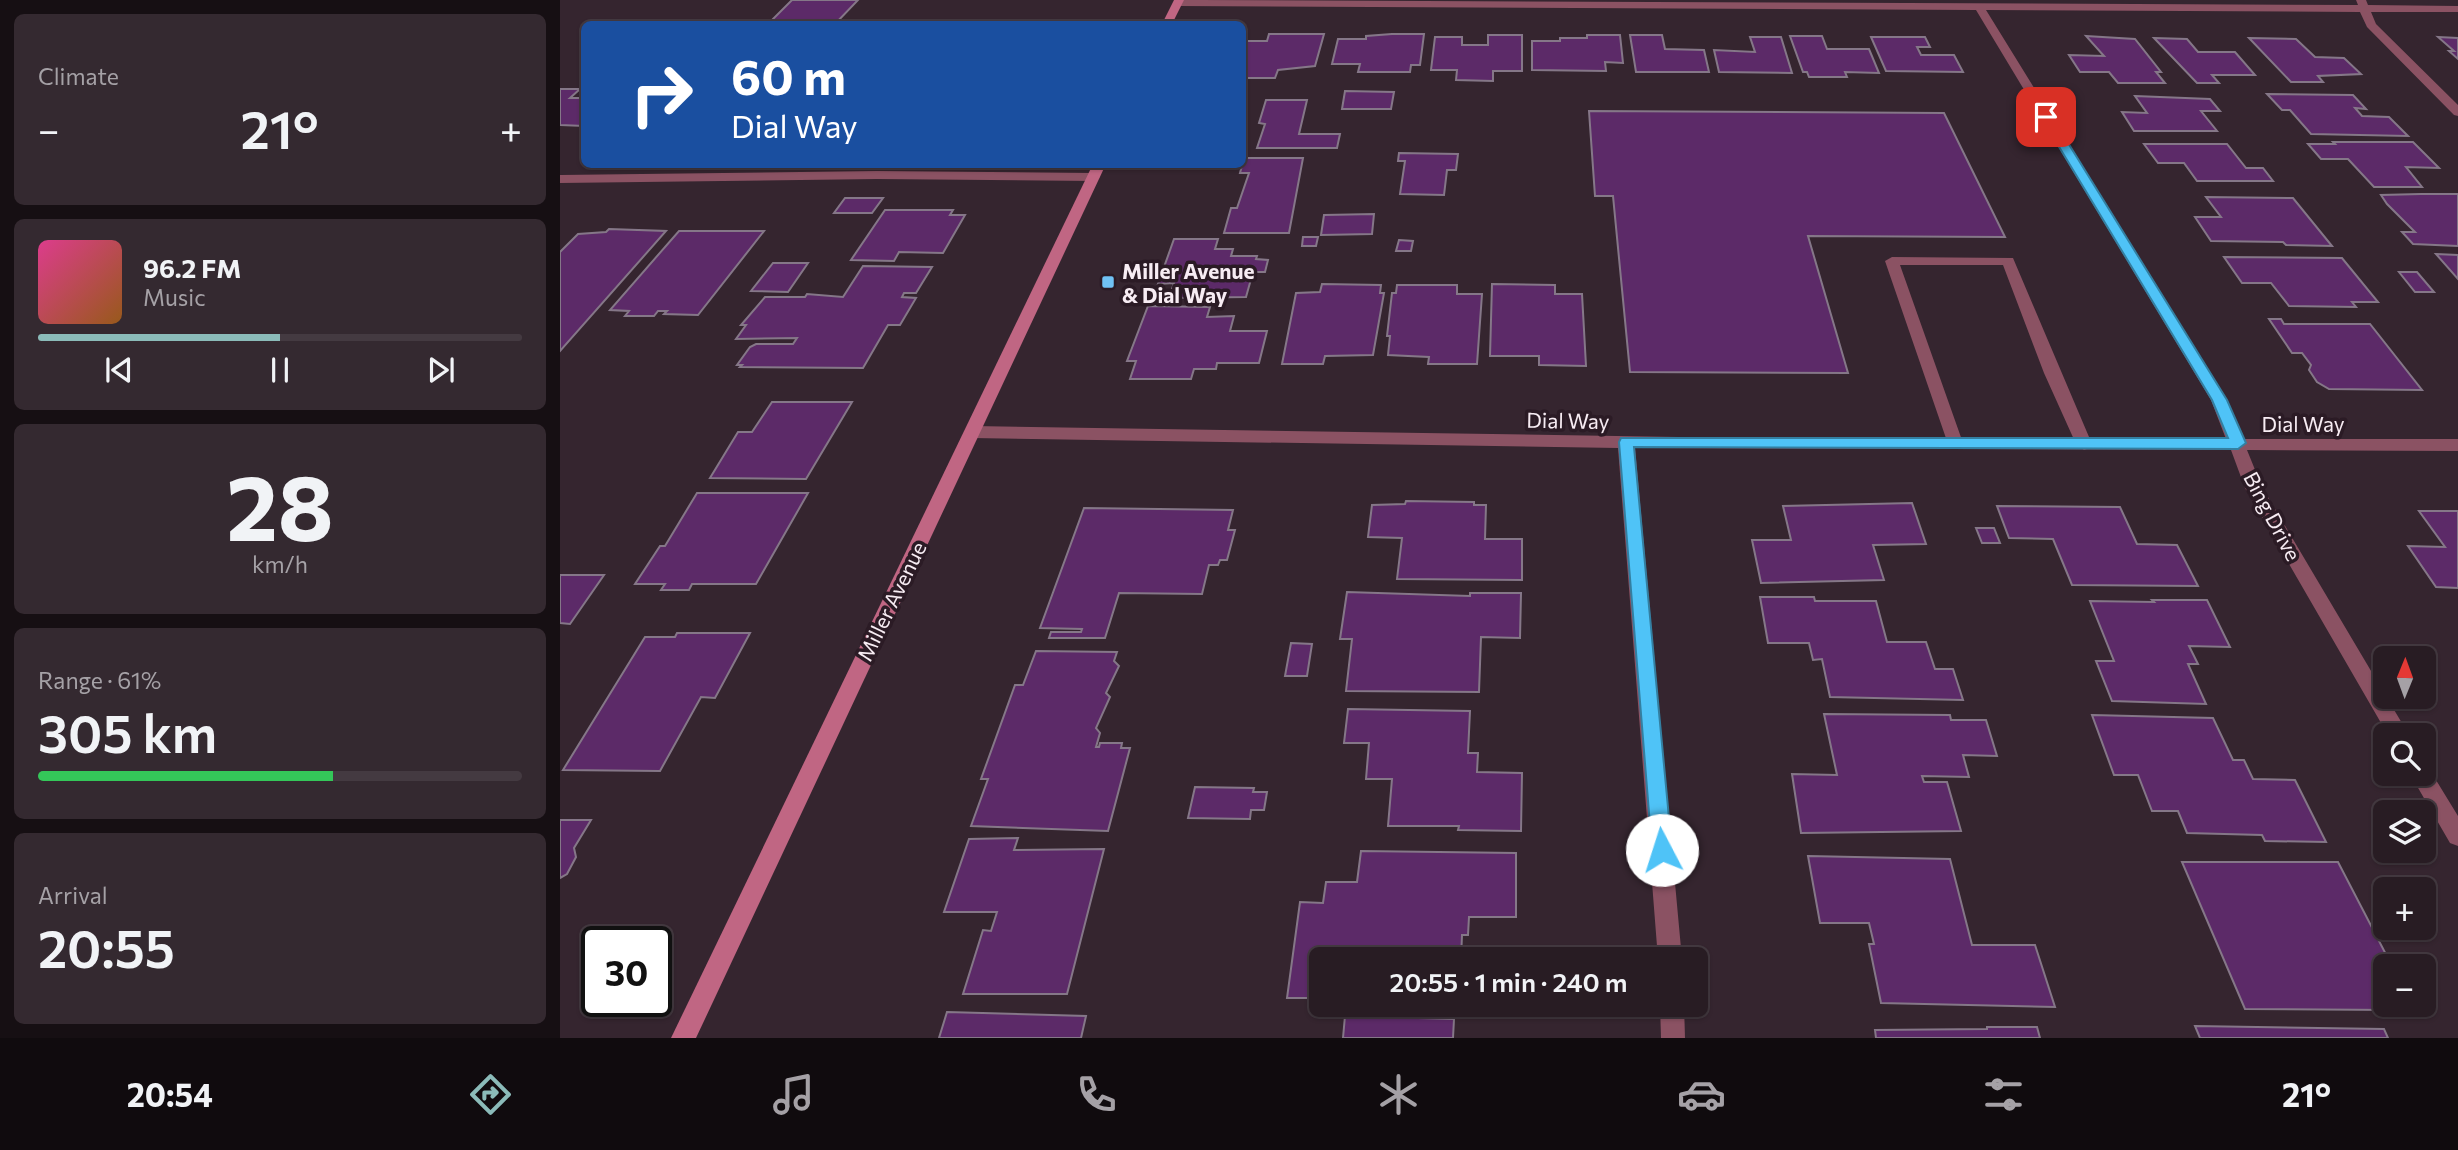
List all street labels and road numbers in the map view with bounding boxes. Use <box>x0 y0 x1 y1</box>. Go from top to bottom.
street label: Dial Way <box>1526 407 1610 433</box>
street label: Dial Way <box>2261 411 2345 436</box>
street label: Bing Drive <box>2239 467 2307 565</box>
street label: Miller Avenue <box>851 537 931 665</box>

